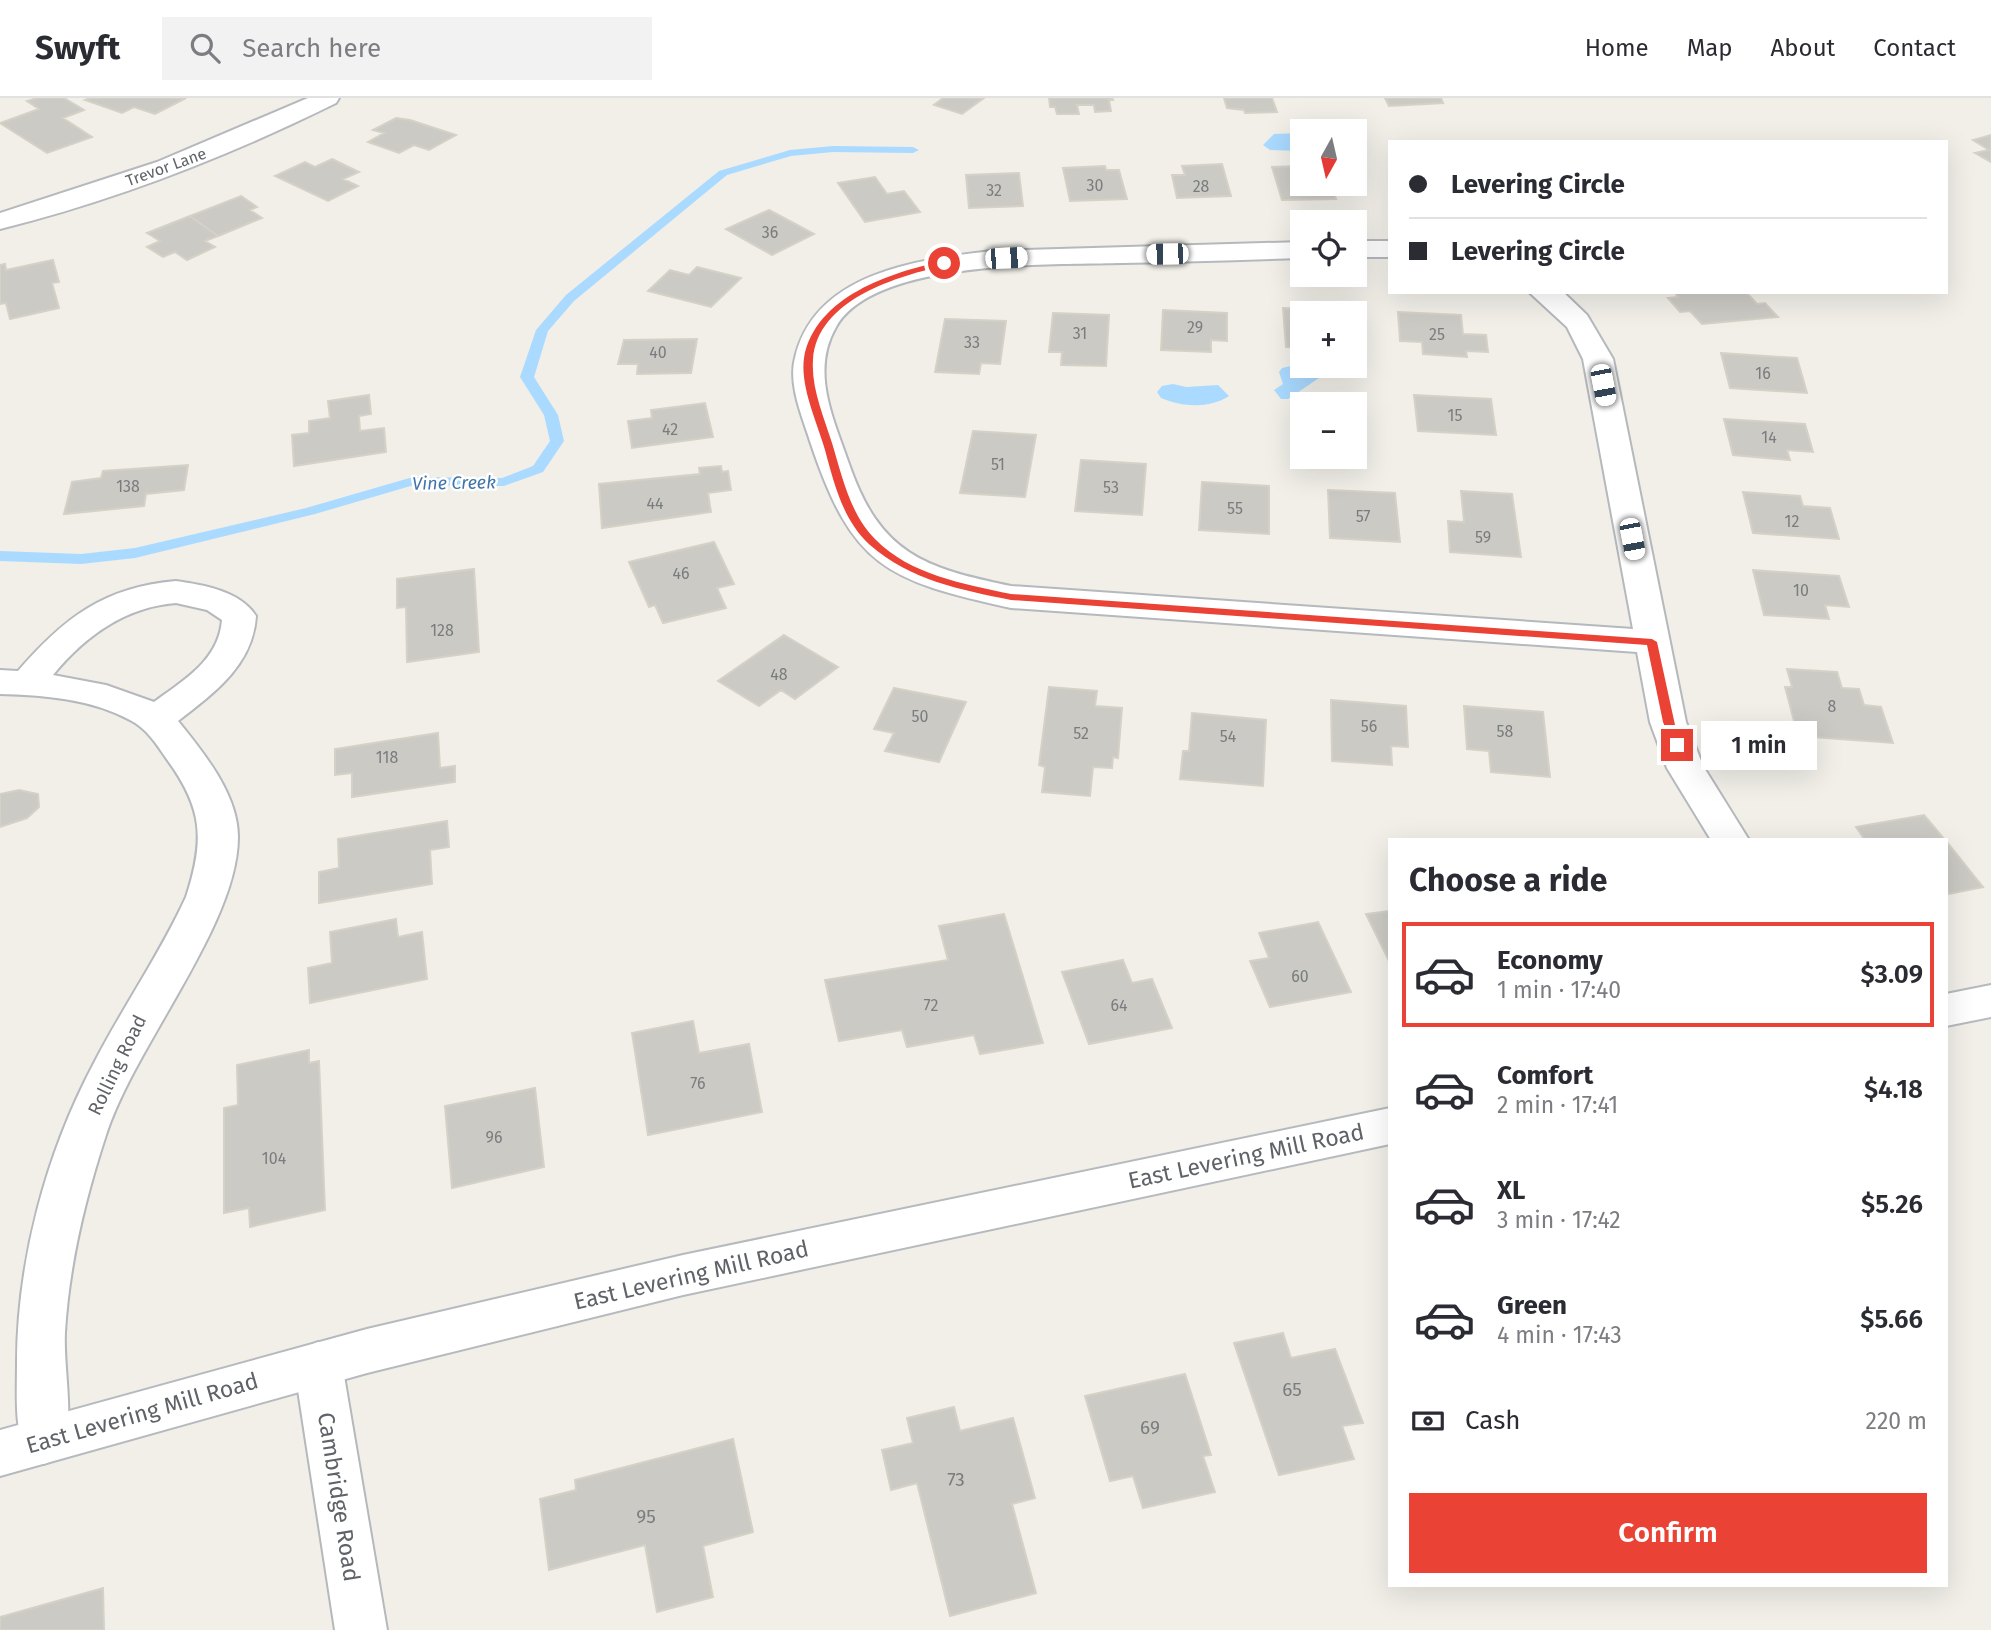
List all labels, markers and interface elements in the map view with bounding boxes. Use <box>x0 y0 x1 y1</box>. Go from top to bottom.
search box <box>162 17 652 80</box>
text: Swyft <box>35 28 120 68</box>
icon: search <box>186 29 224 67</box>
text: Search here <box>242 33 381 64</box>
text: Home <box>1585 34 1649 62</box>
text: Map <box>1687 34 1733 62</box>
text: About <box>1771 34 1835 62</box>
text: Contact <box>1873 34 1956 62</box>
north arrow <box>1290 119 1367 196</box>
map controls <box>1290 119 1367 469</box>
street label: Trevor Lane <box>123 144 209 190</box>
text: Levering Circle <box>1451 169 1625 200</box>
house number: 30 <box>1087 176 1104 195</box>
house number: 28 <box>1193 177 1210 196</box>
house number: 32 <box>986 181 1002 200</box>
button: locate <box>1290 210 1367 287</box>
house number: 36 <box>762 223 778 242</box>
text: Levering Circle <box>1451 236 1625 267</box>
car <box>1146 243 1189 265</box>
car <box>985 246 1028 270</box>
route start <box>928 247 960 279</box>
button: + <box>1290 301 1367 378</box>
house number: 29 <box>1187 318 1203 337</box>
house number: 31 <box>1073 324 1087 343</box>
house number: 25 <box>1429 325 1445 344</box>
house number: 33 <box>964 333 980 352</box>
house number: 40 <box>649 343 667 362</box>
car <box>1589 362 1618 408</box>
house number: 16 <box>1755 364 1771 383</box>
button: − <box>1290 392 1367 469</box>
house number: 15 <box>1448 406 1462 425</box>
house number: 42 <box>662 420 678 439</box>
house number: 14 <box>1761 428 1777 447</box>
house number: 51 <box>991 455 1005 474</box>
water label: Vine Creek <box>412 471 496 495</box>
house number: 138 <box>116 477 140 496</box>
house number: 53 <box>1103 478 1119 497</box>
house number: 44 <box>646 494 664 513</box>
house number: 55 <box>1227 499 1243 518</box>
house number: 57 <box>1356 507 1370 526</box>
house number: 12 <box>1785 512 1799 531</box>
car <box>1618 516 1647 562</box>
house number: 59 <box>1475 528 1491 547</box>
house number: 46 <box>672 564 690 583</box>
house number: 10 <box>1793 581 1809 600</box>
house number: 128 <box>430 621 454 640</box>
house number: 48 <box>770 665 788 684</box>
house number: 8 <box>1828 697 1837 716</box>
house number: 50 <box>912 707 929 726</box>
house number: 56 <box>1361 717 1377 736</box>
callout: 1 min <box>1702 720 1817 770</box>
house number: 58 <box>1497 722 1514 741</box>
house number: 52 <box>1073 724 1089 743</box>
house number: 54 <box>1220 727 1237 746</box>
route end <box>1661 729 1693 761</box>
text: 1 min <box>1731 731 1787 759</box>
house number: 118 <box>376 748 398 767</box>
text: Choose a ride <box>1409 861 1607 899</box>
icon: car <box>1413 943 1476 1006</box>
text: Economy <box>1497 945 1603 976</box>
text: $3.09 <box>1860 959 1923 990</box>
house number: 60 <box>1291 967 1309 986</box>
text: 1 min · 17:40 <box>1497 976 1621 1004</box>
house number: 72 <box>924 996 938 1015</box>
house number: 64 <box>1110 996 1128 1015</box>
street label: Rolling Road <box>83 1011 151 1119</box>
icon: car <box>1413 1058 1476 1121</box>
text: Comfort <box>1497 1060 1593 1091</box>
house number: 76 <box>690 1074 706 1093</box>
text: $4.18 <box>1864 1074 1923 1105</box>
text: 2 min · 17:41 <box>1497 1091 1618 1119</box>
street label: East Levering Mill Road <box>1126 1117 1366 1195</box>
house number: 96 <box>486 1128 502 1147</box>
house number: 104 <box>262 1149 287 1168</box>
icon: car <box>1413 1173 1476 1236</box>
text: XL <box>1497 1175 1525 1206</box>
text: $5.26 <box>1861 1189 1923 1220</box>
text: 3 min · 17:42 <box>1497 1206 1621 1234</box>
street label: East Levering Mill Road <box>571 1234 811 1316</box>
icon: car <box>1413 1288 1476 1351</box>
text: Green <box>1497 1290 1567 1321</box>
text: $5.66 <box>1860 1304 1923 1335</box>
text: 4 min · 17:43 <box>1497 1321 1622 1349</box>
street label: East Levering Mill Road <box>23 1366 261 1460</box>
house number: 65 <box>1282 1378 1302 1401</box>
icon: cash <box>1409 1402 1447 1440</box>
text: Cash <box>1465 1405 1521 1436</box>
text: 220 m <box>1866 1407 1927 1435</box>
street label: Cambridge Road <box>312 1410 366 1584</box>
house number: 69 <box>1140 1416 1160 1439</box>
house number: 73 <box>947 1468 965 1491</box>
button: Confirm <box>1409 1493 1927 1573</box>
house number: 95 <box>636 1505 656 1528</box>

